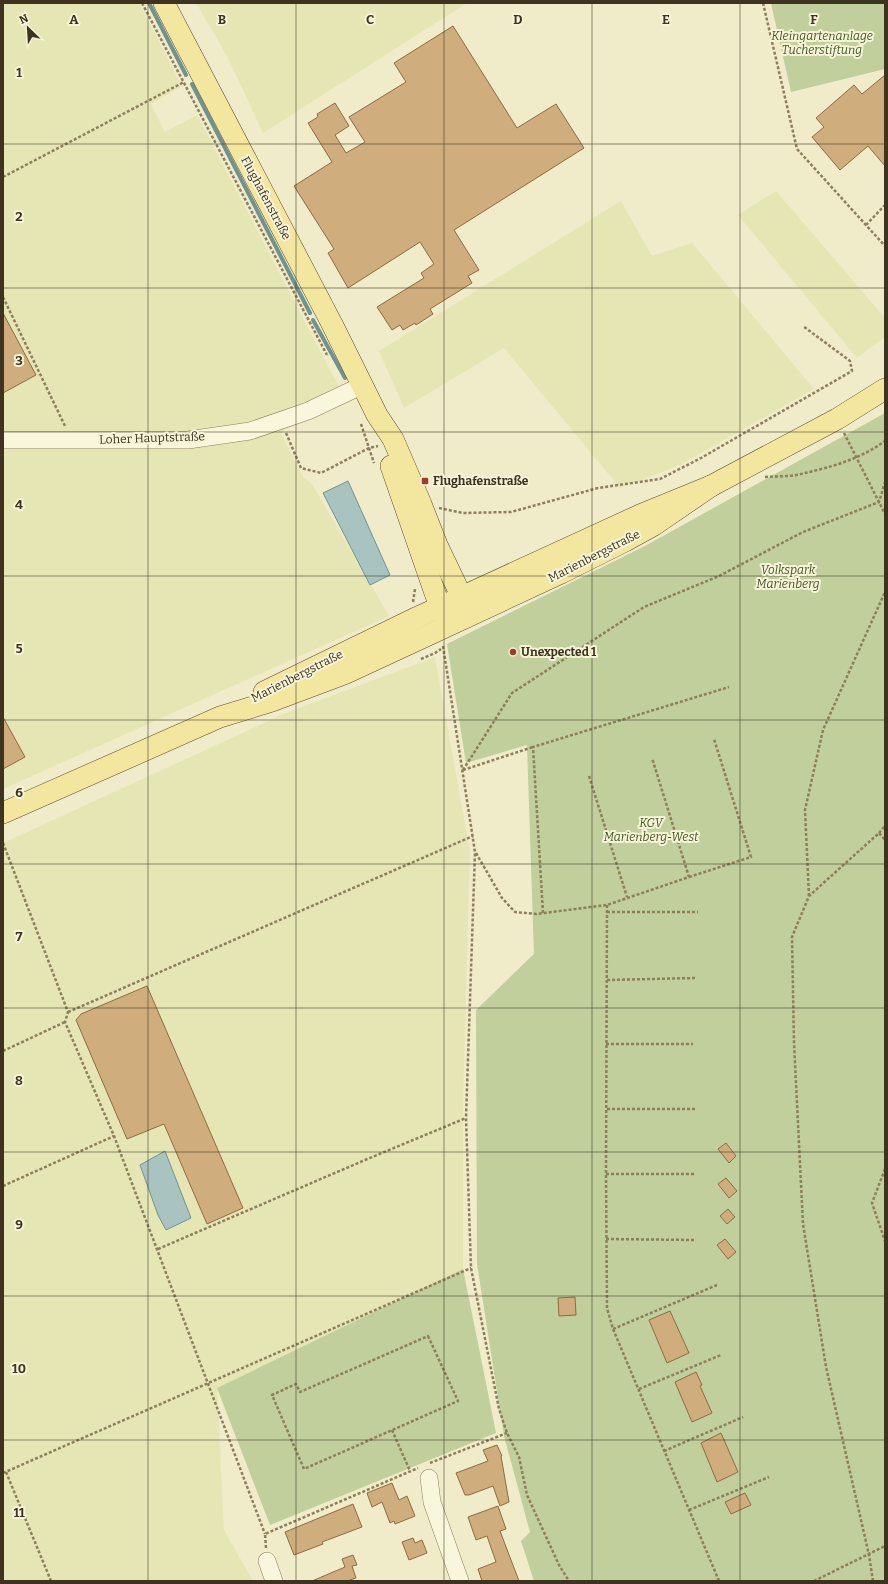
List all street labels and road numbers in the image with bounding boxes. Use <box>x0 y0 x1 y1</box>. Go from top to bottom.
street label: Flughafenstraße <box>238 154 294 242</box>
street label: Loher Hauptstraße <box>99 429 205 447</box>
street label: Marienbergstraße <box>546 527 642 585</box>
street label: Marienbergstraße <box>249 647 345 705</box>

